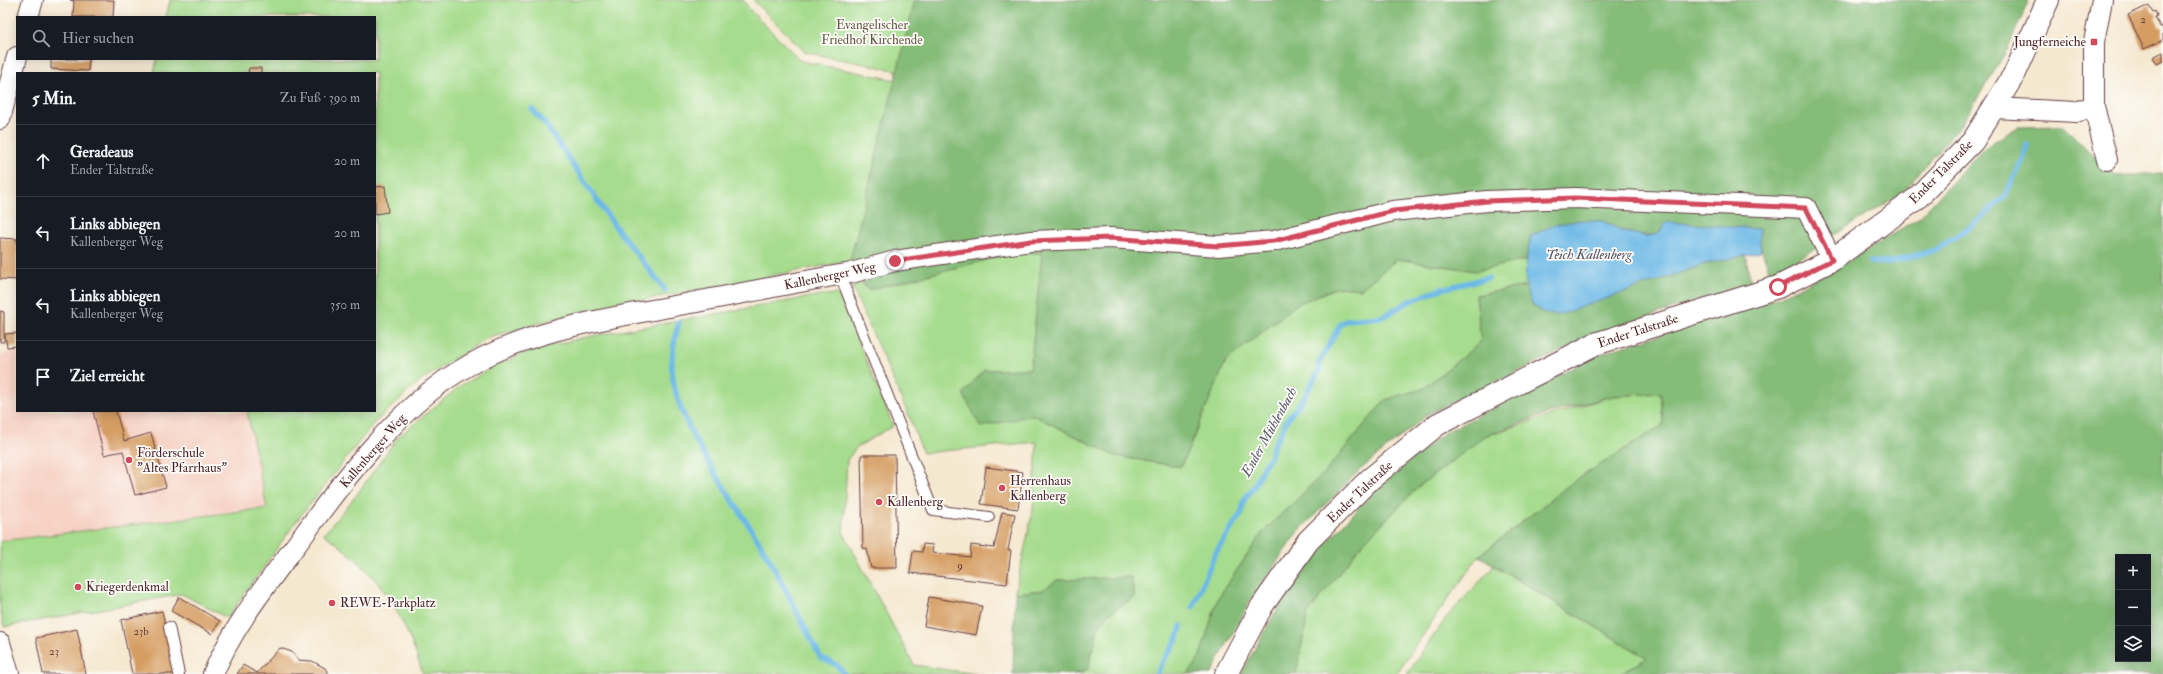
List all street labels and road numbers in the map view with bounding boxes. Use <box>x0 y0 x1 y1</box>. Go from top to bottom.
street label: Ender Talstraße <box>1906 136 1977 207</box>
street label: Kallenberger Weg <box>783 258 878 293</box>
street label: Ender Talstraße <box>1596 310 1681 352</box>
street label: Kallenberger Weg <box>336 410 410 491</box>
street label: Ender Talstraße <box>1324 457 1396 526</box>

